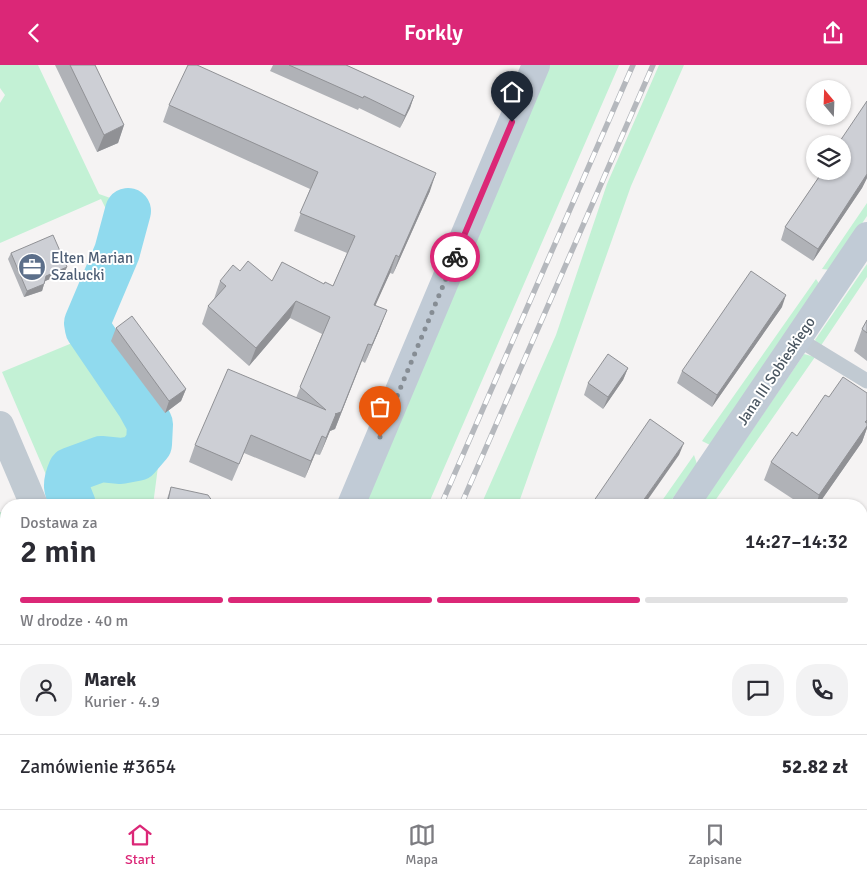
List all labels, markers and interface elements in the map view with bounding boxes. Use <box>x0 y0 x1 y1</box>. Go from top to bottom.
icon: back <box>20 19 48 47</box>
text: Forkly <box>404 19 463 46</box>
icon: share <box>819 19 847 47</box>
pin <box>491 71 533 122</box>
icon: home <box>498 78 526 106</box>
north arrow <box>806 80 851 125</box>
map controls <box>806 80 851 180</box>
button: layers <box>806 135 851 180</box>
courier <box>430 232 480 282</box>
icon: bike <box>441 243 469 271</box>
place label: Elten Marian Szalucki <box>51 249 133 284</box>
office icon: Elten Marian Szalucki <box>17 252 47 282</box>
street label: Jana III Sobieskiego <box>733 313 819 428</box>
pin <box>359 386 401 437</box>
icon: bag <box>366 393 394 421</box>
text: Dostawa za <box>20 513 98 533</box>
text: 14:27–14:32 <box>745 530 848 554</box>
text: 2 min <box>20 532 97 571</box>
text: W drodze · 40 m <box>20 611 128 631</box>
button: person <box>20 664 72 716</box>
button: chat <box>732 664 784 716</box>
button: phone <box>796 664 848 716</box>
text: Marek <box>84 668 136 692</box>
text: Kurier · 4.9 <box>84 692 160 712</box>
text: Zamówienie #3654 <box>20 755 176 779</box>
text: 52.82 zł <box>782 755 848 779</box>
tab: Start <box>125 821 155 868</box>
tab: Mapa <box>405 821 438 868</box>
tab: Zapisane <box>688 821 742 868</box>

